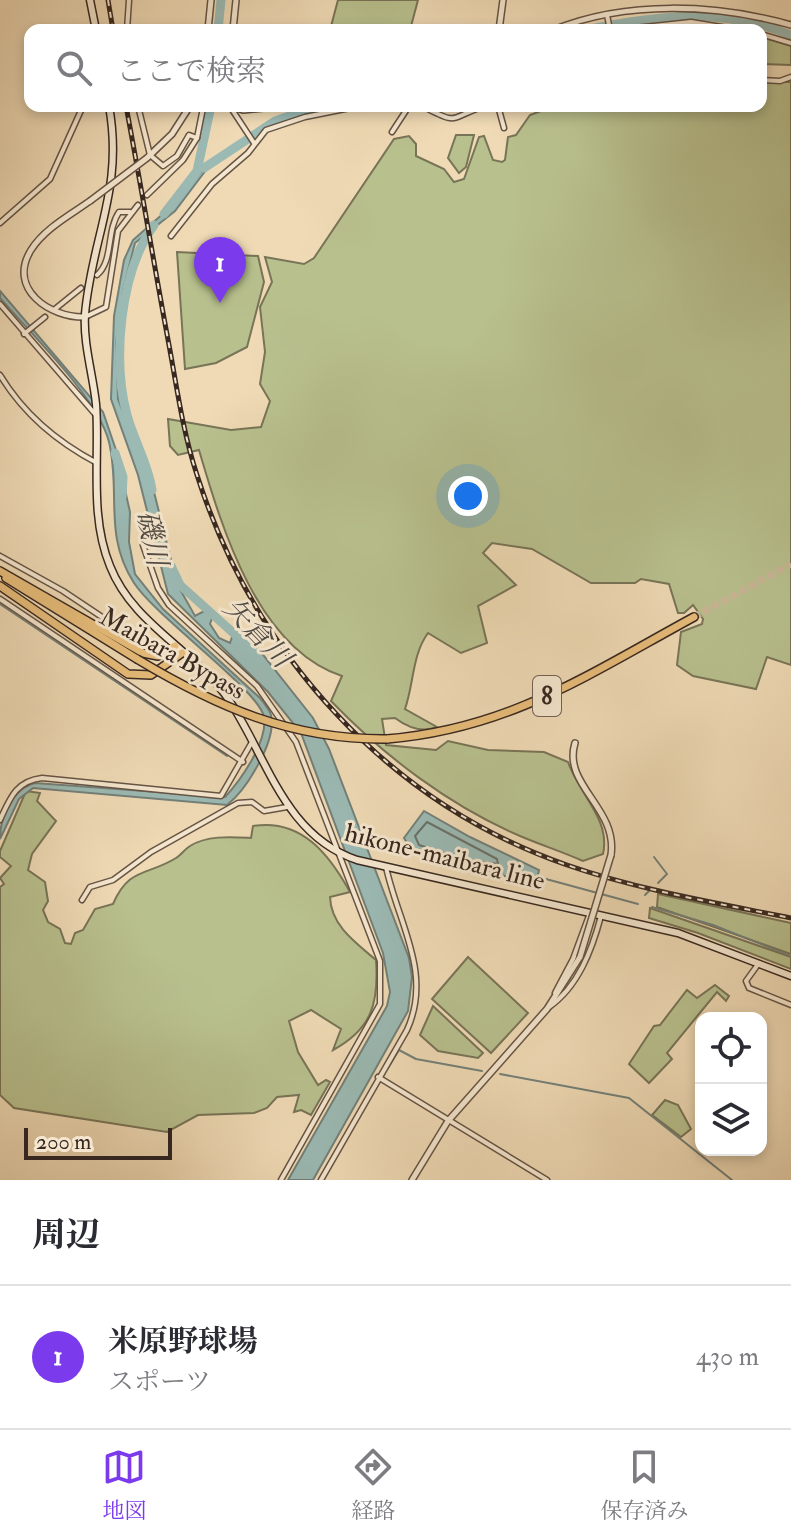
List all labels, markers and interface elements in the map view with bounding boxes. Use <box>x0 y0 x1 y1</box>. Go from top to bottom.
search box <box>24 24 767 112</box>
icon: search <box>52 46 96 90</box>
text: ここで検索 <box>116 53 266 90</box>
pin: 1 <box>194 237 246 303</box>
your location <box>448 476 488 516</box>
water label: 磯川 <box>129 507 175 572</box>
water label: 矢倉川 <box>215 591 301 678</box>
street label: Maibara Bypass <box>94 601 251 708</box>
road number: 8 <box>533 676 561 716</box>
street label: hikone-maibara line <box>341 817 548 897</box>
map controls <box>695 1012 767 1156</box>
button: locate <box>695 1012 767 1084</box>
button: layers <box>695 1084 767 1156</box>
scale bar <box>24 1124 172 1160</box>
text: 200 m <box>36 1128 91 1156</box>
text: 周辺 <box>32 1214 100 1257</box>
text: 米原野球場 <box>108 1323 258 1360</box>
text: 1 <box>53 1341 63 1373</box>
text: 430 m <box>696 1341 759 1373</box>
text: スポーツ <box>108 1366 211 1398</box>
tab: 地図 <box>102 1445 147 1525</box>
tab: 経路 <box>351 1445 396 1525</box>
tab: 保存済み <box>600 1445 689 1525</box>

